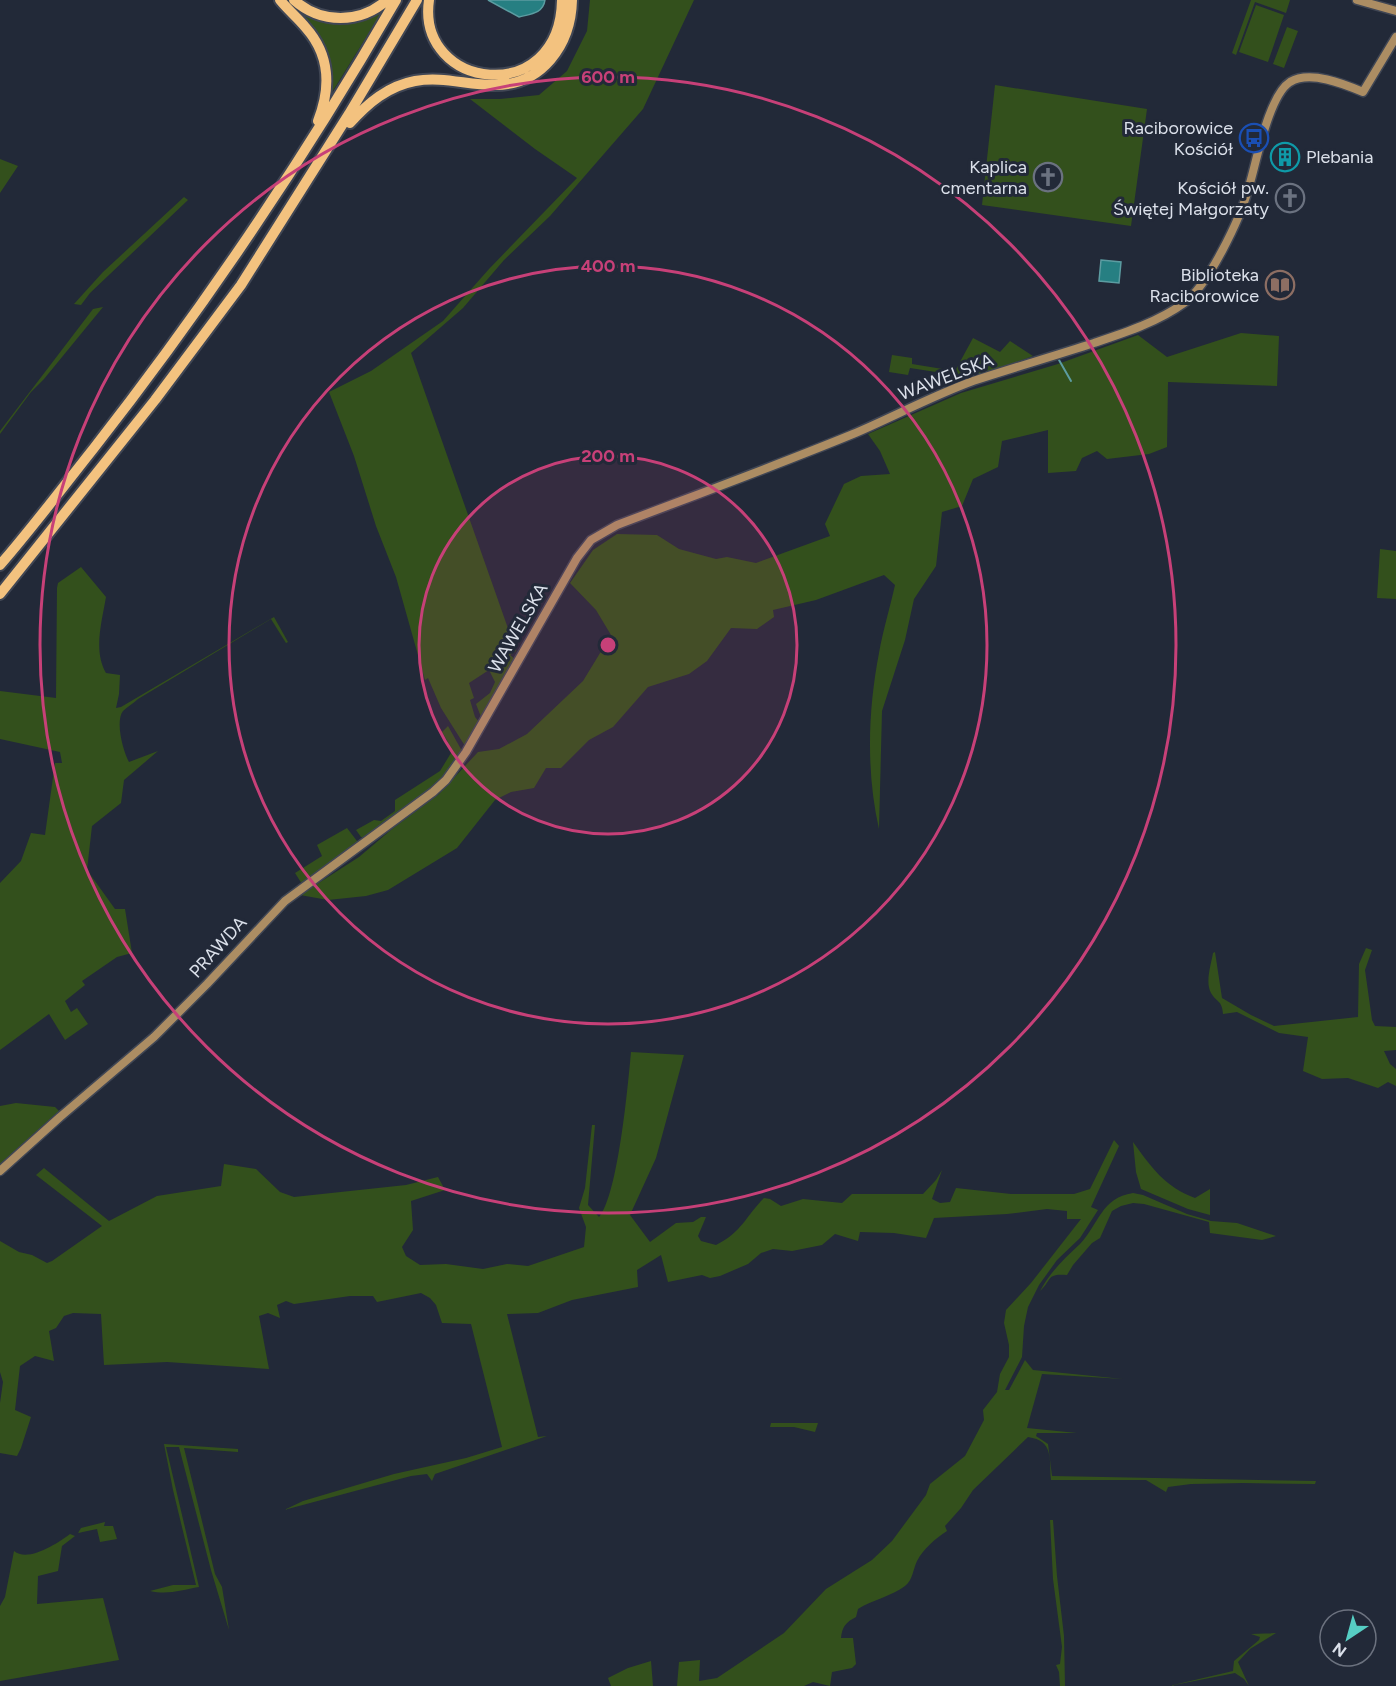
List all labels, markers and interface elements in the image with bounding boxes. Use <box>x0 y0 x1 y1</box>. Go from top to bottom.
text: 600 m <box>581 66 635 88</box>
place label: Raciborowice Kościół <box>1124 117 1233 160</box>
bus stop icon: Raciborowice Kościół <box>1238 122 1270 154</box>
building icon: Plebania <box>1269 141 1301 173</box>
place label: Plebania <box>1306 146 1373 168</box>
place label: Kaplica cmentarna <box>941 156 1027 199</box>
church icon: Kaplica cmentarna <box>1032 161 1064 193</box>
place label: Kościół pw. Świętej Małgorzaty <box>1113 177 1270 220</box>
church icon: Kościół pw. Świętej Małgorzaty <box>1274 182 1306 214</box>
text: 400 m <box>581 255 635 277</box>
place label: Biblioteka Raciborowice <box>1150 264 1259 307</box>
library icon: Biblioteka Raciborowice <box>1264 269 1296 301</box>
street label: WAWELSKA <box>895 349 997 405</box>
text: 200 m <box>581 445 635 467</box>
street label: WAWELSKA <box>484 579 552 677</box>
centre of rings <box>598 635 618 655</box>
street label: PRAWDA <box>185 912 251 982</box>
north arrow <box>1318 1608 1378 1668</box>
text: N <box>1329 1638 1350 1661</box>

